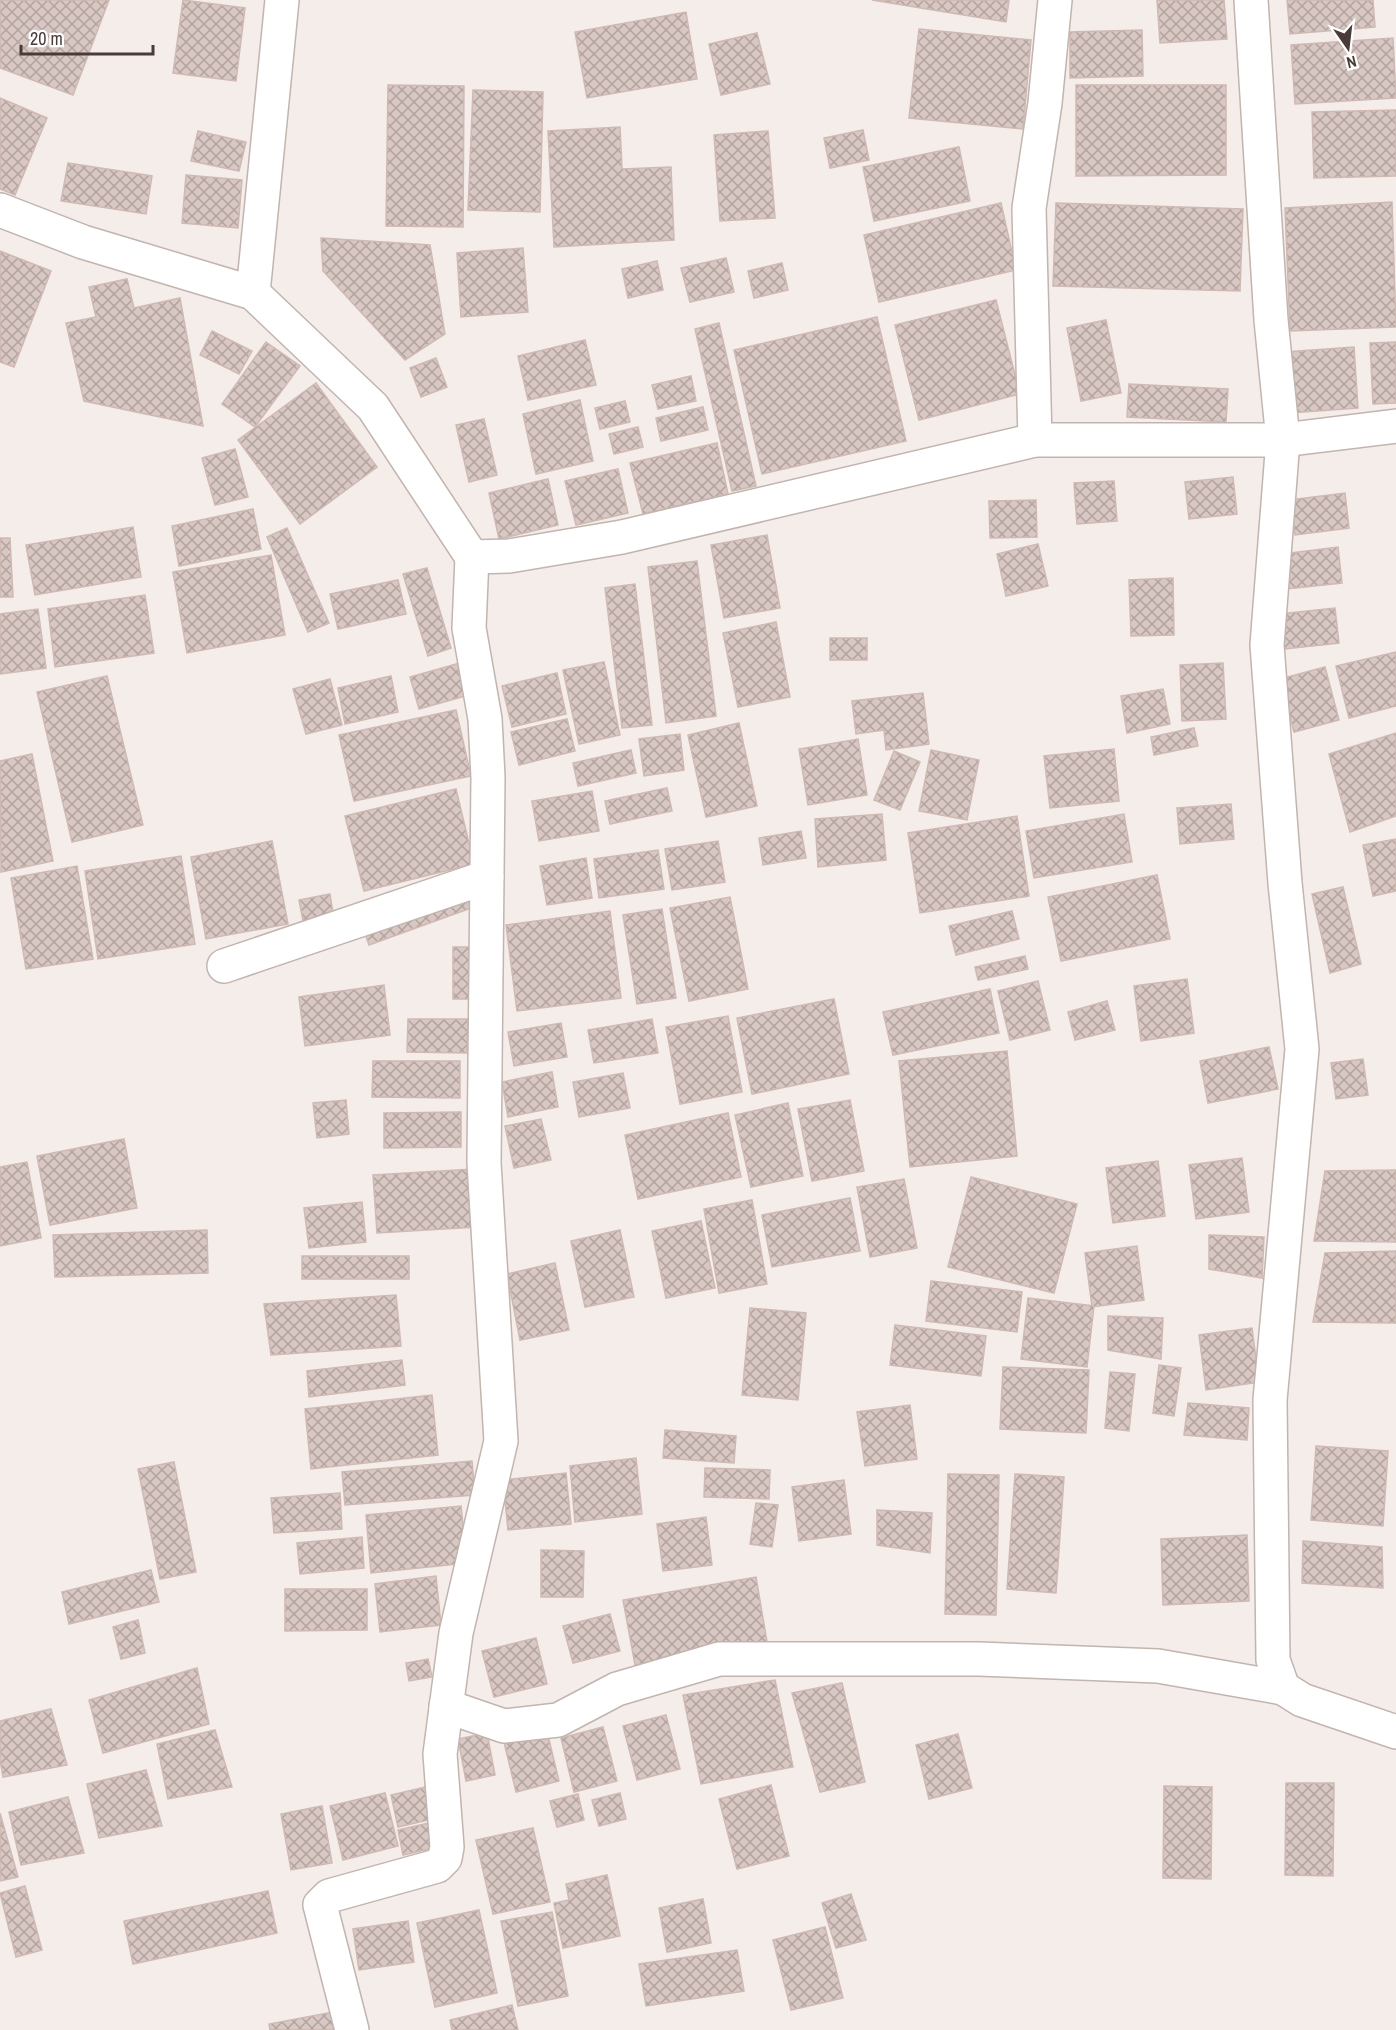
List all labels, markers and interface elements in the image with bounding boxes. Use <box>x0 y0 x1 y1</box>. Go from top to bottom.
scale bar <box>21 18 153 56</box>
north arrow <box>1318 18 1378 78</box>
text: 20 m <box>30 26 63 51</box>
text: N <box>1344 51 1359 74</box>

